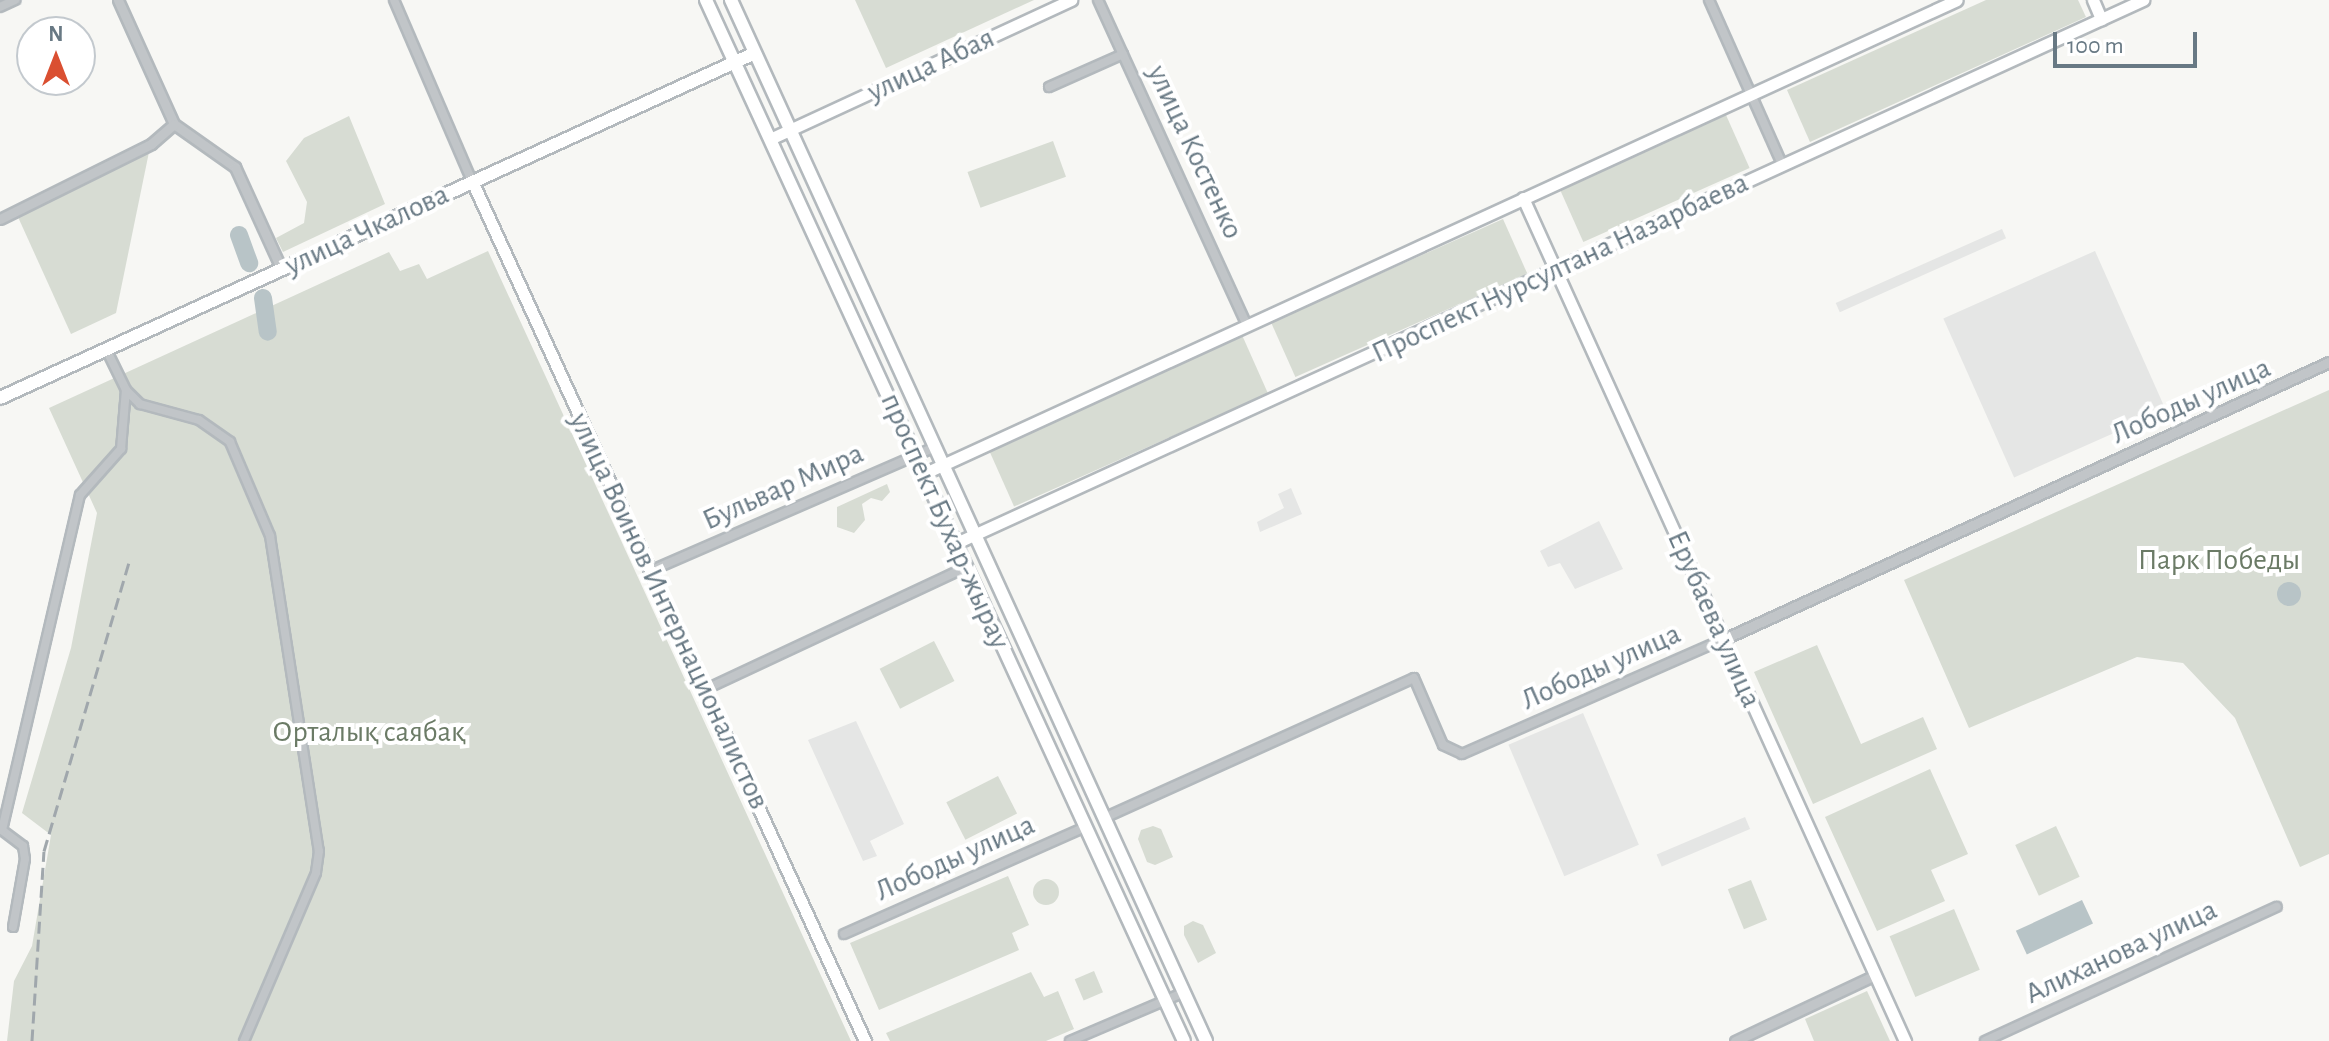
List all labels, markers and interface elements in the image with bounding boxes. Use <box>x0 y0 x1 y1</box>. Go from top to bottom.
north arrow <box>16 16 96 96</box>
scale bar <box>2057 16 2201 66</box>
street label: улица Абая <box>862 20 1000 110</box>
text: N <box>48 23 64 45</box>
text: 100 m <box>2067 34 2124 58</box>
street label: улица Костенко <box>1139 59 1251 245</box>
street label: Проспект Нурсултана Назарбаева <box>1366 165 1754 371</box>
street label: улица Чкалова <box>279 176 455 284</box>
street label: Лободы улица <box>2106 350 2276 452</box>
street label: проспект Бухар-жырау <box>872 387 1018 655</box>
street label: улица Воинов Интернационалистов <box>561 407 777 815</box>
street label: Бульвар Мира <box>697 435 869 539</box>
street label: Ерубаева улица <box>1659 525 1769 713</box>
park label: Парк Победы <box>2138 542 2300 578</box>
street label: Лободы улица <box>1516 616 1686 718</box>
park label: Орталық саябақ <box>272 714 466 750</box>
street label: Лободы улица <box>870 807 1040 909</box>
street label: Алиханова улица <box>2019 892 2223 1012</box>

